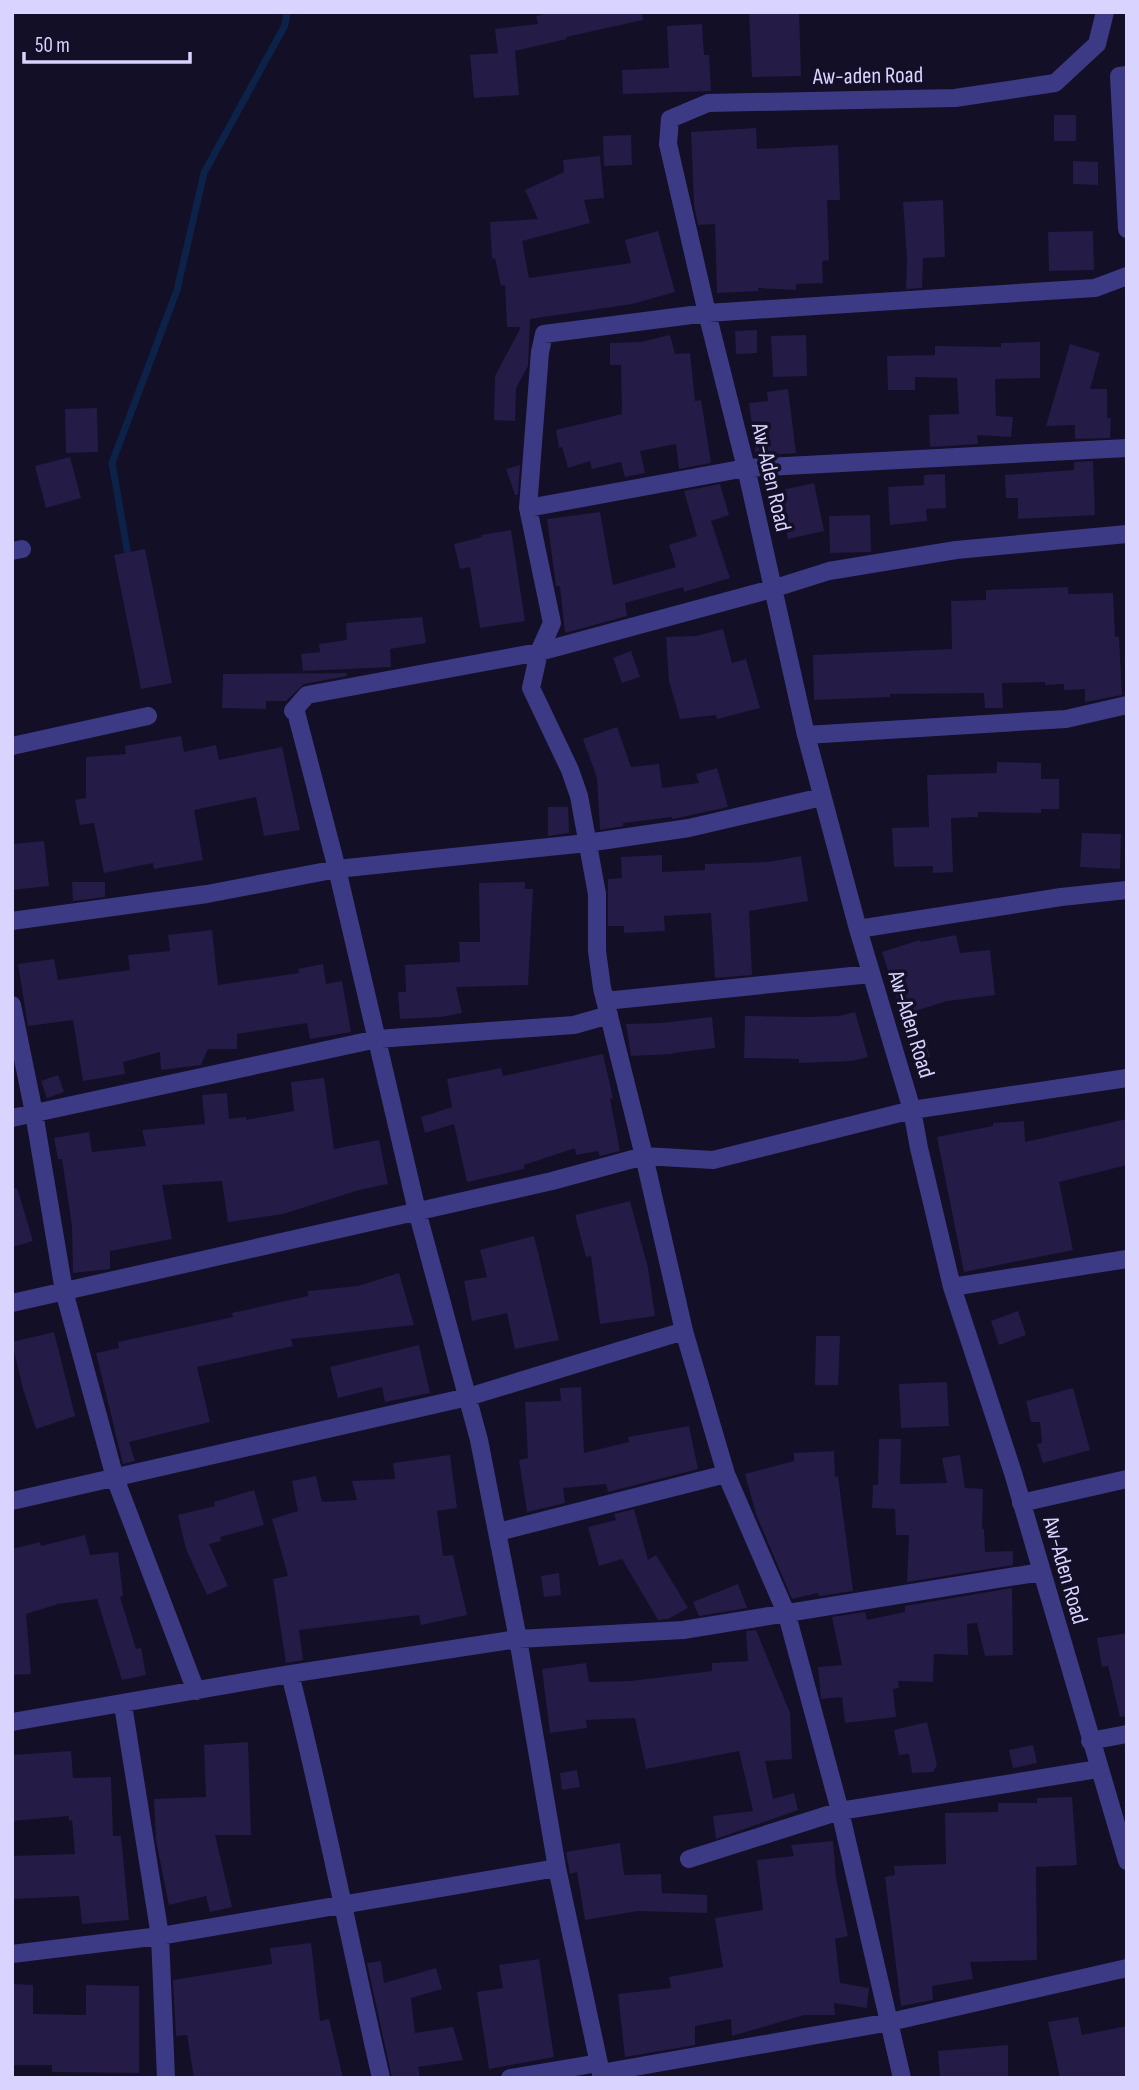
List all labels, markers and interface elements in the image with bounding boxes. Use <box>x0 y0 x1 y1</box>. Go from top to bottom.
scale bar <box>24 21 191 65</box>
text: 50 m <box>35 33 70 58</box>
street label: Aw-aden Road <box>812 61 923 91</box>
street label: Aw-Aden Road <box>745 419 797 534</box>
street label: Aw-Aden Road <box>881 966 941 1081</box>
street label: Aw-Aden Road <box>1036 1512 1094 1627</box>

